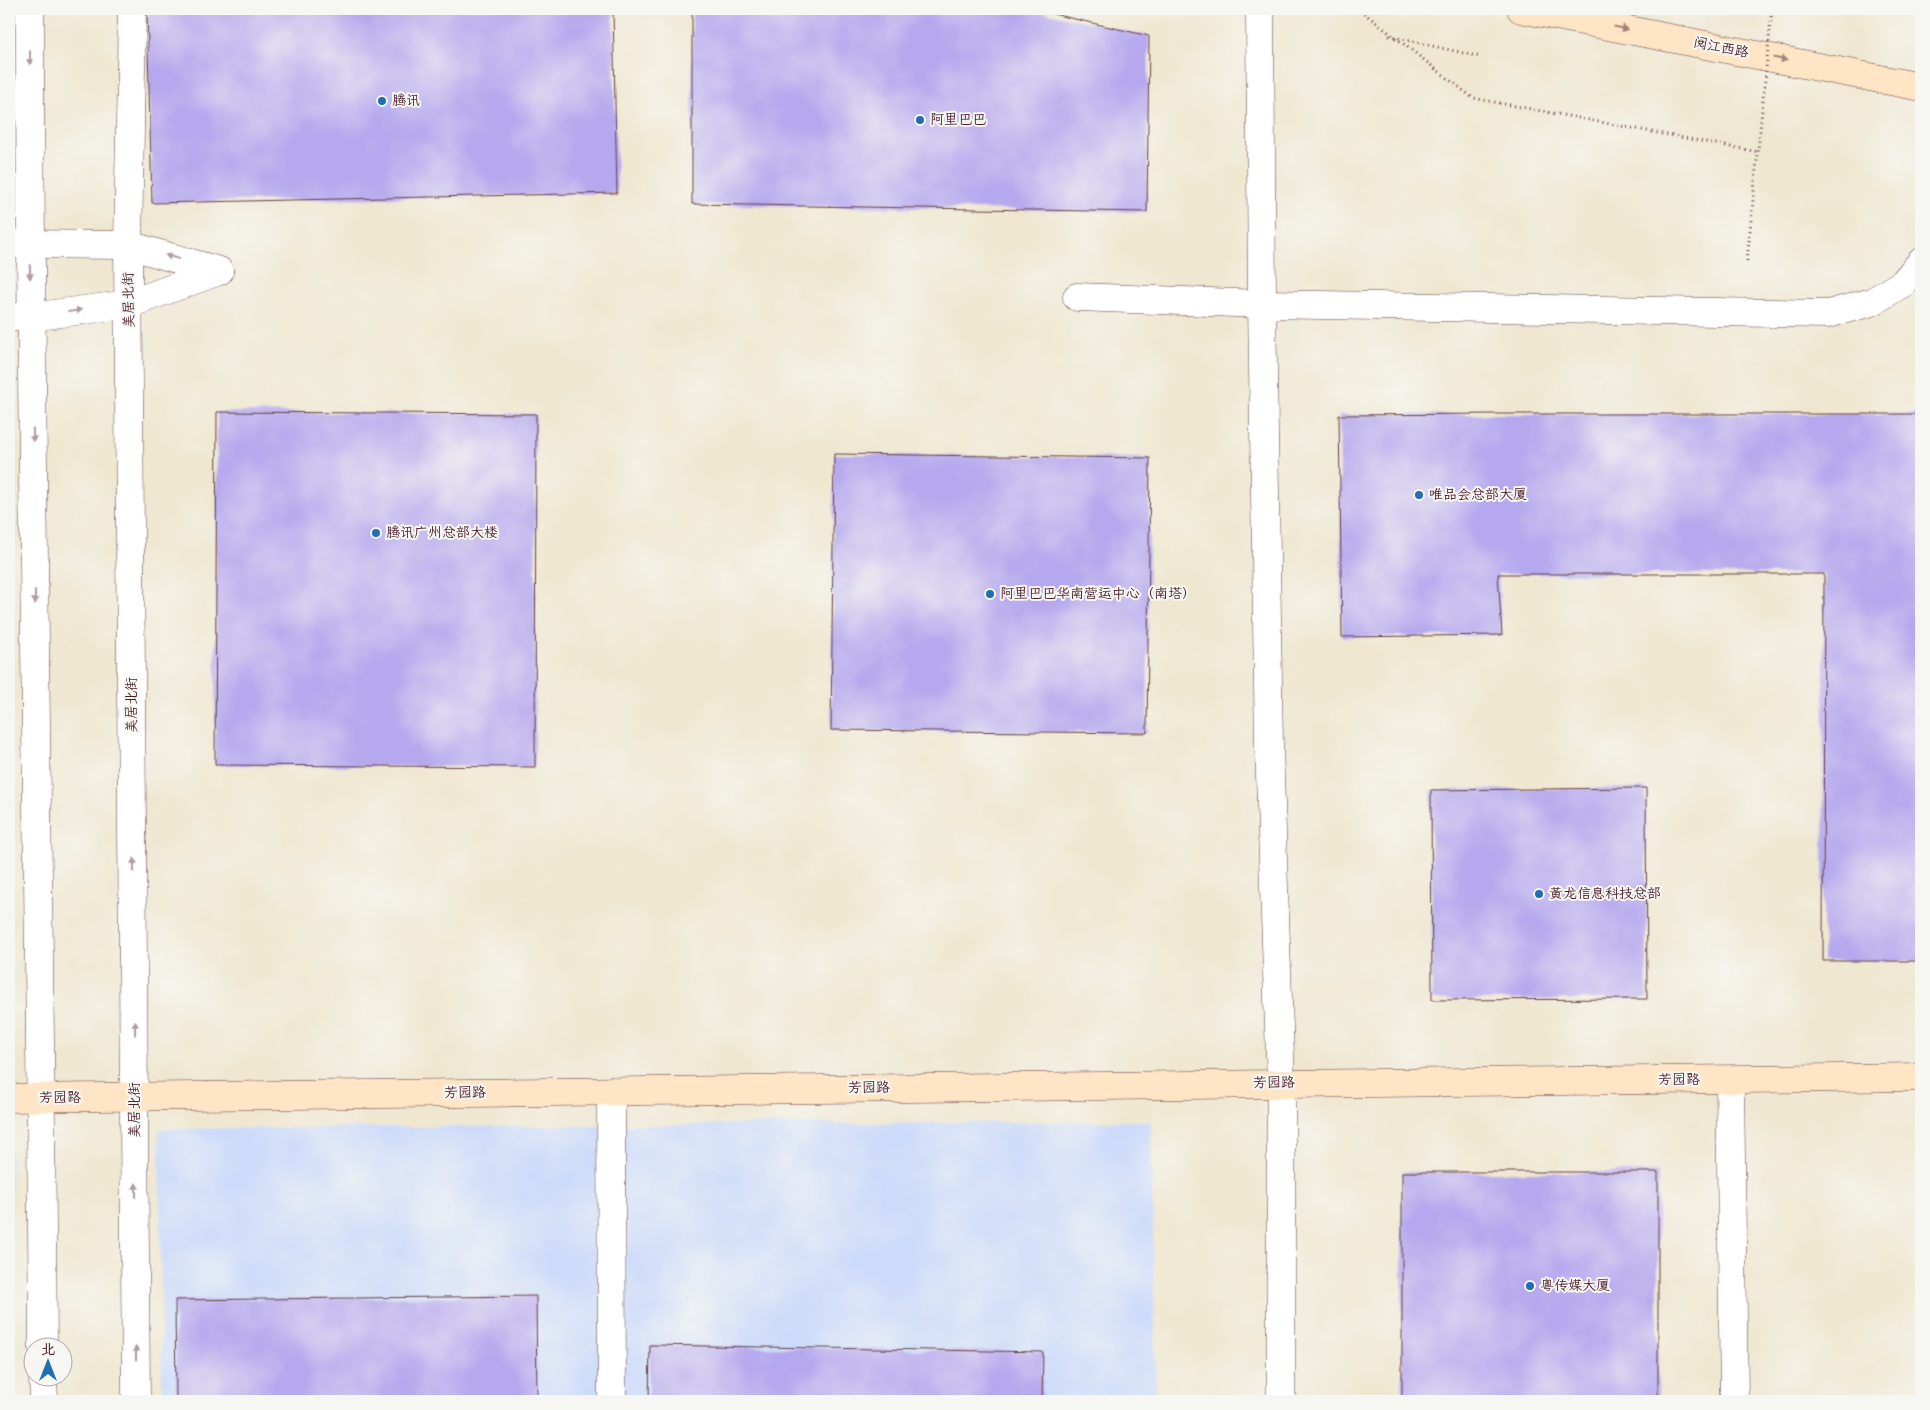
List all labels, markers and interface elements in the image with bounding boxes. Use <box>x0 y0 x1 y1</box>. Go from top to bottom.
one-way arrow <box>1613 24 1628 32</box>
street label: 阅江西路 <box>1692 33 1750 63</box>
one-way arrow <box>26 50 34 66</box>
one-way arrow <box>1773 56 1789 64</box>
place label: 腾讯 <box>392 91 420 111</box>
marker: 腾讯 <box>376 95 388 107</box>
place label: 阿里巴巴 <box>930 110 986 130</box>
marker: 阿里巴巴 <box>914 114 926 126</box>
one-way arrow <box>164 253 179 261</box>
one-way arrow <box>26 265 34 281</box>
street label: 美居北街 <box>119 272 139 328</box>
one-way arrow <box>67 307 83 315</box>
one-way arrow <box>29 427 37 443</box>
place label: 唯品会总部大厦 <box>1429 485 1527 505</box>
marker: 唯品会总部大厦 <box>1413 489 1425 501</box>
place label: 腾讯广州总部大楼 <box>386 523 498 543</box>
marker: 腾讯广州总部大楼 <box>370 527 382 539</box>
place label: 阿里巴巴华南营运中心（南塔） <box>1000 584 1196 604</box>
marker: 阿里巴巴华南营运中心（南塔） <box>984 588 996 600</box>
one-way arrow <box>31 590 39 606</box>
street label: 美居北街 <box>122 677 142 733</box>
one-way arrow <box>129 857 137 873</box>
place label: 黄龙信息科技总部 <box>1549 884 1661 904</box>
marker: 黄龙信息科技总部 <box>1533 888 1545 900</box>
one-way arrow <box>131 1019 139 1035</box>
street label: 芳园路 <box>1658 1070 1700 1090</box>
street label: 芳园路 <box>1253 1073 1295 1093</box>
street label: 芳园路 <box>848 1078 890 1098</box>
street label: 美居北街 <box>125 1082 145 1138</box>
street label: 芳园路 <box>444 1083 486 1103</box>
street label: 芳园路 <box>39 1088 81 1108</box>
one-way arrow <box>132 1182 140 1198</box>
place label: 粤传媒大厦 <box>1540 1276 1610 1296</box>
marker: 粤传媒大厦 <box>1524 1280 1536 1292</box>
north arrow <box>22 1338 72 1388</box>
text: 北 <box>41 1340 55 1360</box>
one-way arrow <box>132 1344 140 1360</box>

